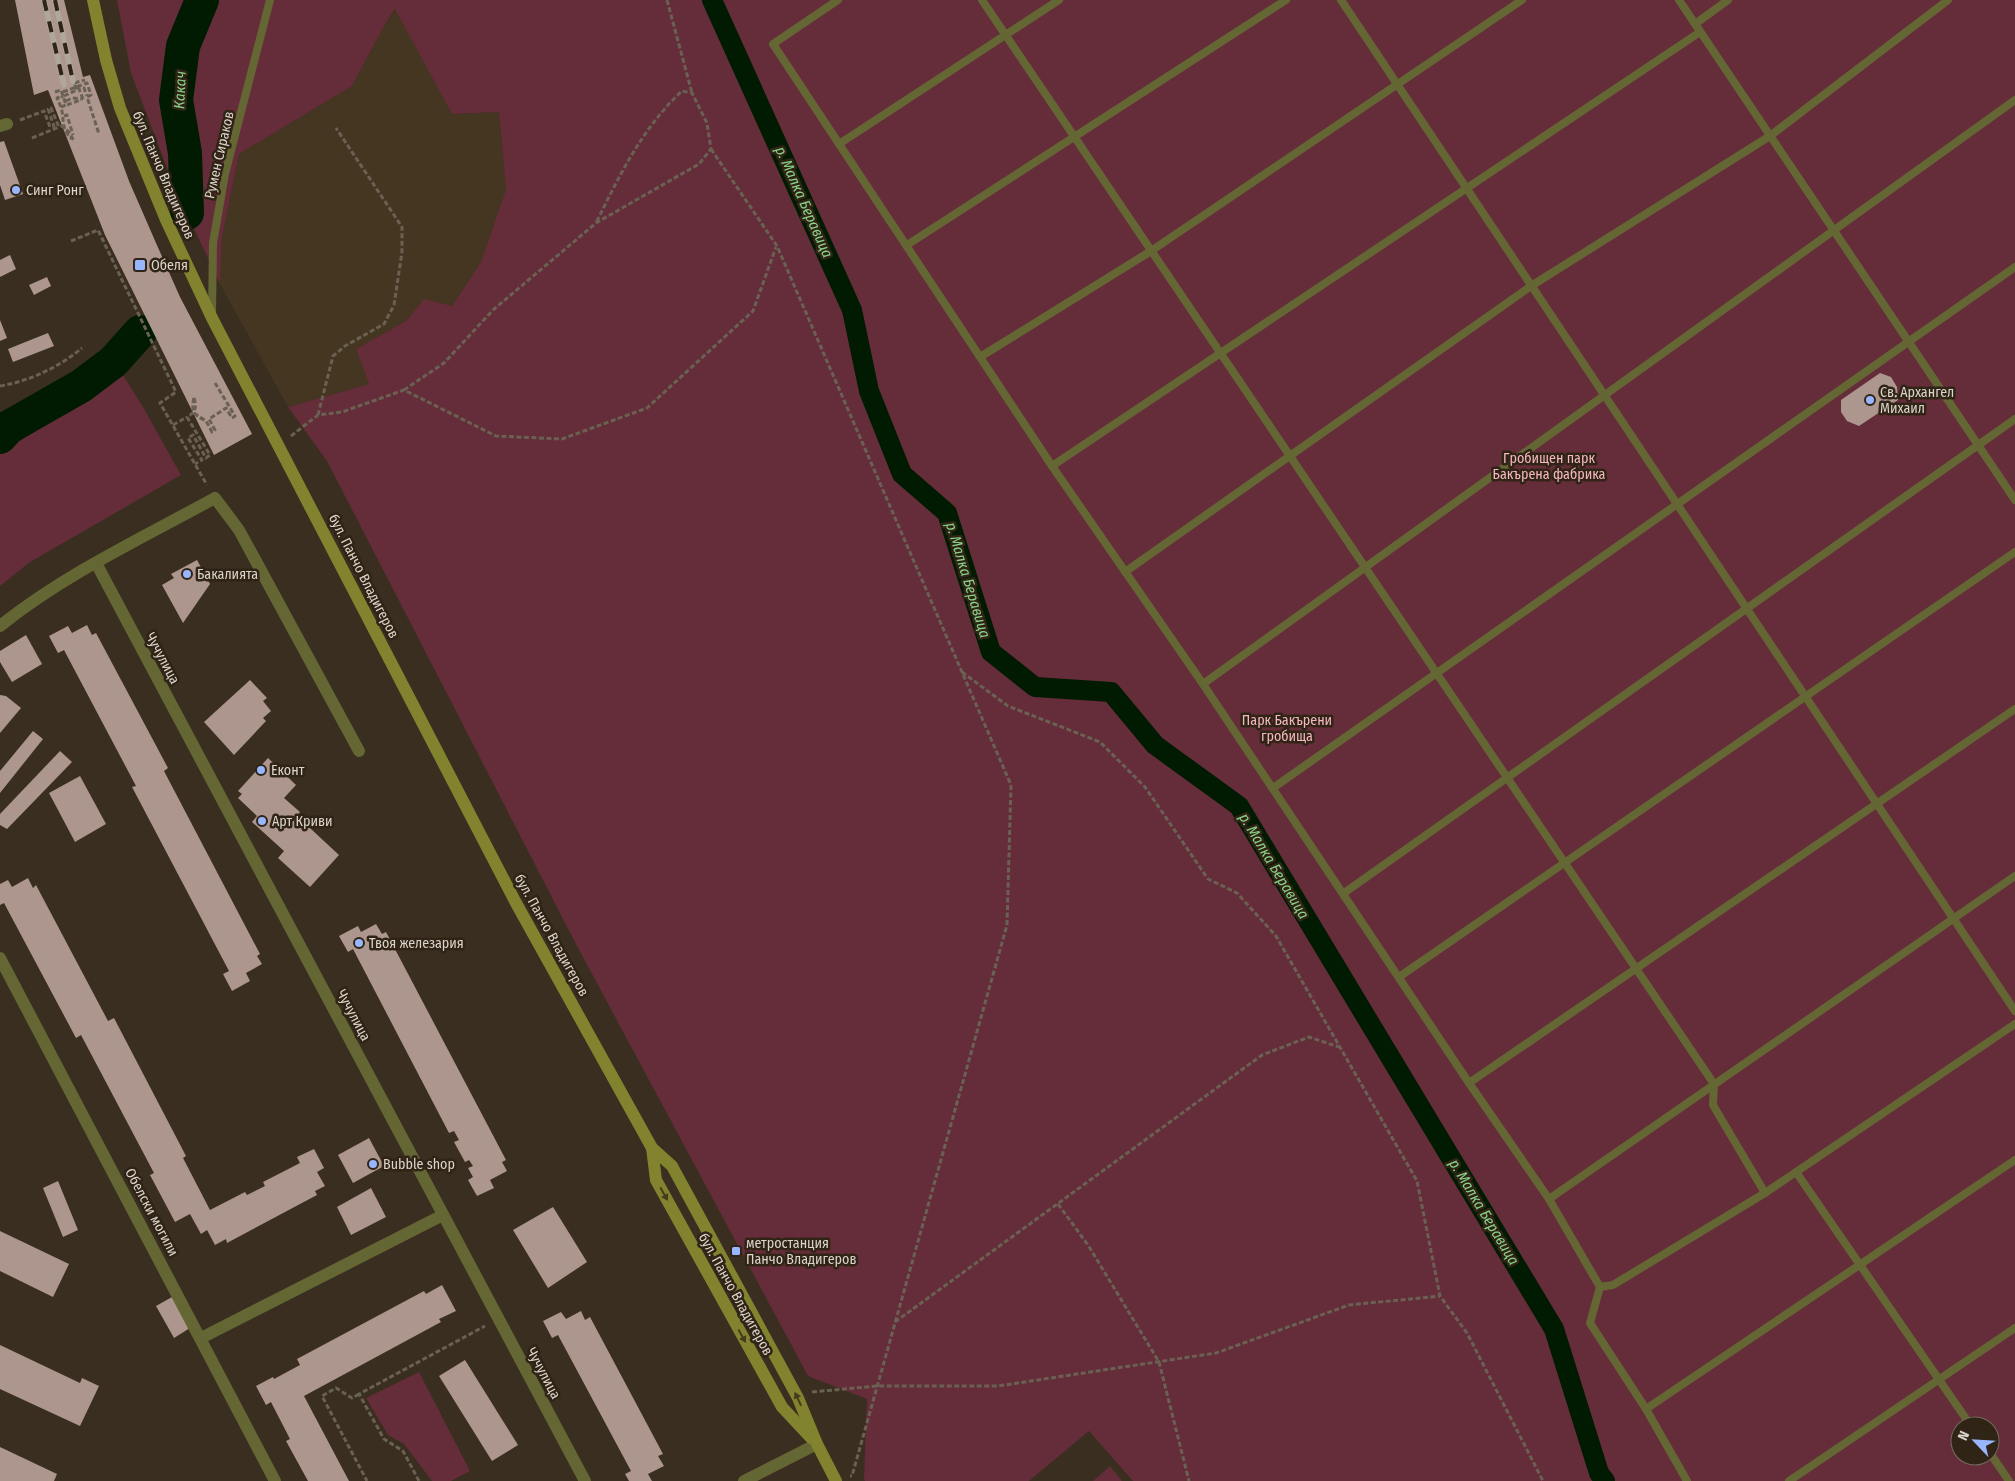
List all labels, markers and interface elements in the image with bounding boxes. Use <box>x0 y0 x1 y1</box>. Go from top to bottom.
water label: Какач <box>170 71 190 109</box>
street label: бул. Панчо Владигеров <box>129 109 198 242</box>
street label: Румен Сираков <box>201 110 238 200</box>
water label: р. Малка Беравица <box>771 143 837 261</box>
place label: Синг Ронг <box>26 182 84 199</box>
marker: Синг Ронг <box>10 184 22 196</box>
place label: Обеля <box>151 257 188 274</box>
marker: Обеля <box>133 258 147 272</box>
place label: Св. Архангел Михаил <box>1880 384 1954 417</box>
marker: Св. Архангел Михаил <box>1864 394 1876 406</box>
park label: Гробищен парк Бакърена фабрика <box>1493 450 1606 483</box>
street label: бул. Панчо Владигеров <box>325 511 402 641</box>
water label: р. Малка Беравица <box>942 520 994 640</box>
place label: Бакалията <box>197 566 258 583</box>
marker: Бакалията <box>181 568 193 580</box>
street label: Чучулица <box>142 630 183 687</box>
park label: Парк Бакърени гробища <box>1242 712 1332 745</box>
place label: Еконт <box>271 762 305 779</box>
marker: Еконт <box>255 764 267 776</box>
water label: р. Малка Беравица <box>1235 810 1313 922</box>
place label: Арт Криви <box>272 813 332 830</box>
marker: Арт Криви <box>256 815 268 827</box>
street label: бул. Панчо Владигеров <box>511 871 592 999</box>
place label: Твоя железария <box>369 935 464 952</box>
marker: Твоя железария <box>353 937 365 949</box>
street label: Чучулица <box>333 987 374 1044</box>
place label: Bubble shop <box>383 1156 455 1173</box>
water label: р. Малка Беравица <box>1445 1156 1523 1268</box>
marker: Bubble shop <box>367 1158 379 1170</box>
street label: Обелски могили <box>121 1165 182 1259</box>
one-way arrow <box>659 1188 668 1201</box>
street label: бул. Панчо Владигеров <box>695 1230 776 1358</box>
place label: метростанция Панчо Владигеров <box>746 1235 856 1268</box>
marker: метростанция Панчо Владигеров <box>730 1245 742 1257</box>
one-way arrow <box>738 1330 747 1343</box>
street label: Чучулица <box>523 1345 564 1402</box>
one-way arrow <box>793 1392 801 1406</box>
north arrow <box>1950 1416 2000 1466</box>
text: N <box>1954 1428 1973 1443</box>

